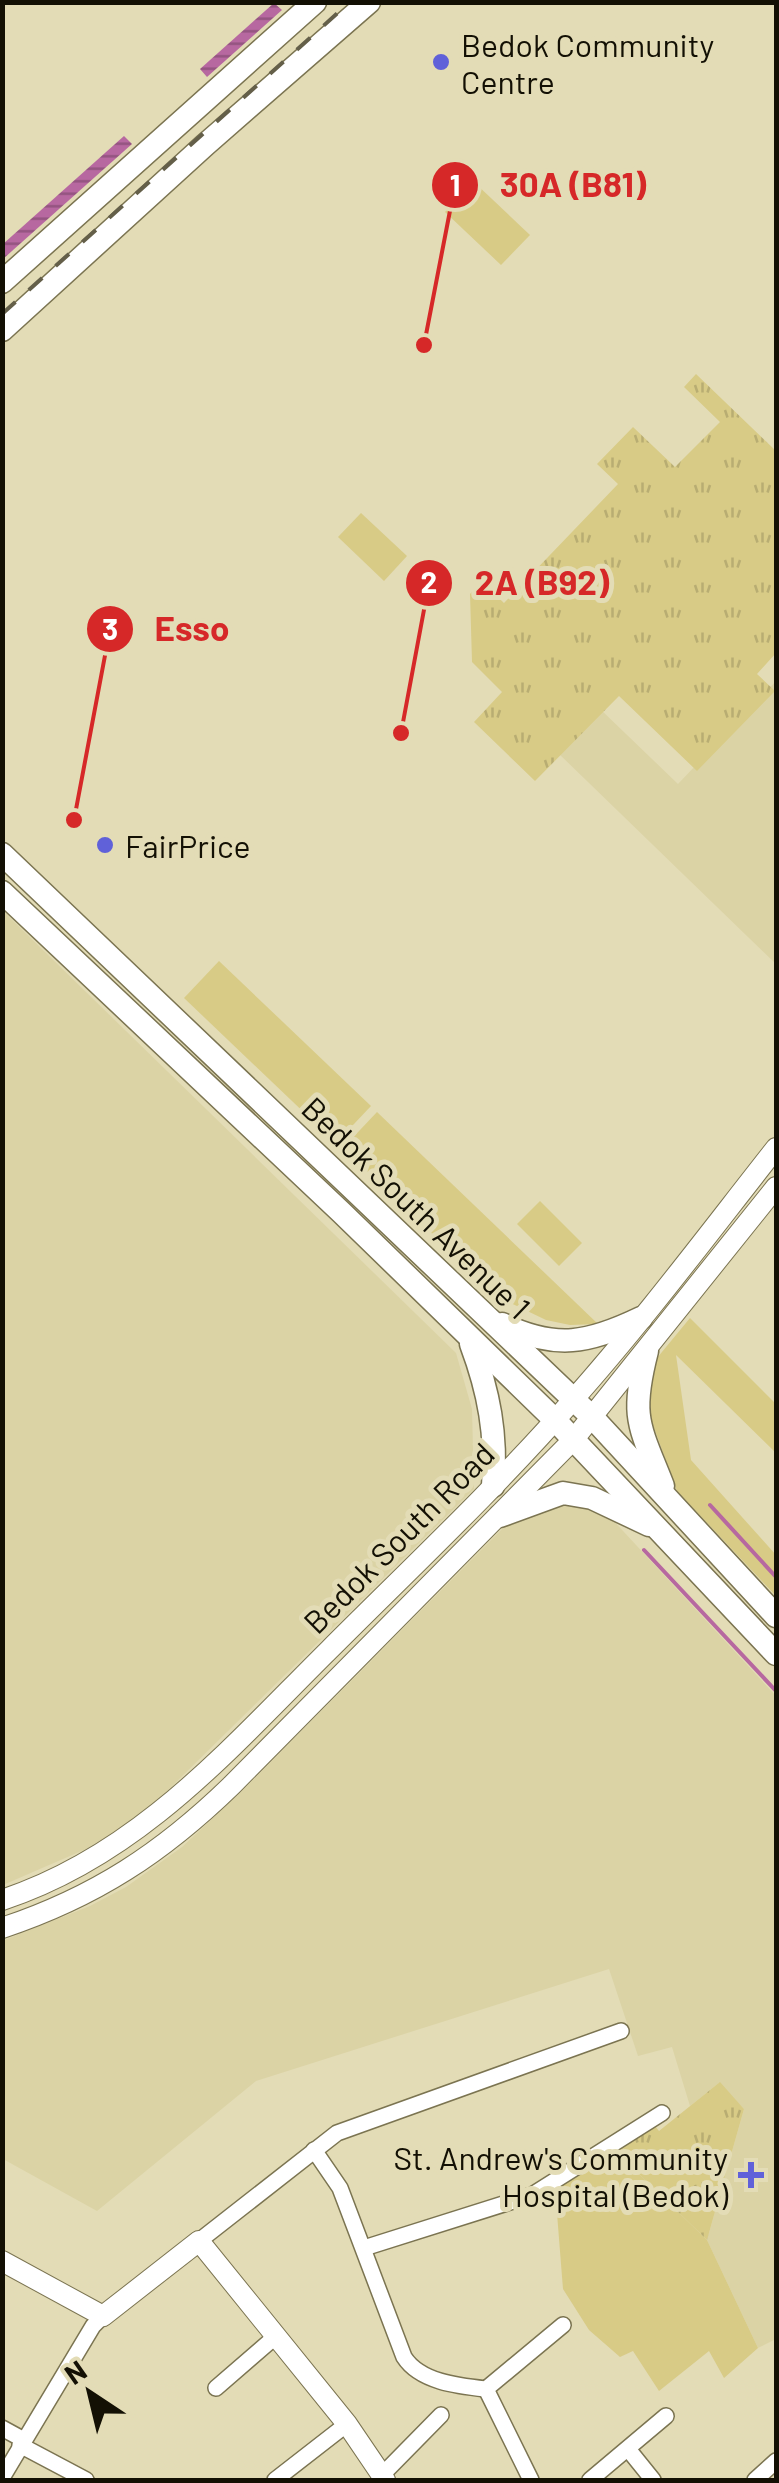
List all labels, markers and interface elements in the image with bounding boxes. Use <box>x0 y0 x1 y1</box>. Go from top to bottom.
place label: Bedok Community Centre <box>461 25 714 100</box>
marker: Bedok Community Centre <box>430 51 452 73</box>
callout: 30A (B81) <box>430 153 666 218</box>
text: 30A (B81) <box>500 162 647 204</box>
text: 1 <box>450 166 460 202</box>
callout: 2A (B92) <box>404 550 629 615</box>
text: 2A (B92) <box>475 560 610 602</box>
text: 2 <box>421 563 437 599</box>
callout: Esso <box>85 597 250 662</box>
text: Esso <box>155 606 229 648</box>
text: 3 <box>102 610 118 646</box>
place label: FairPrice <box>125 826 251 864</box>
marker: FairPrice <box>94 834 116 856</box>
street label: Bedok South Avenue 1 <box>295 1088 539 1326</box>
street label: Bedok South Road <box>295 1434 501 1640</box>
place label: St. Andrew's Community Hospital (Bedok) <box>393 2138 729 2213</box>
marker: St. Andrew's Community Hospital (Bedok) <box>738 2162 764 2188</box>
north arrow <box>40 2343 140 2443</box>
text: N <box>58 2352 92 2391</box>

